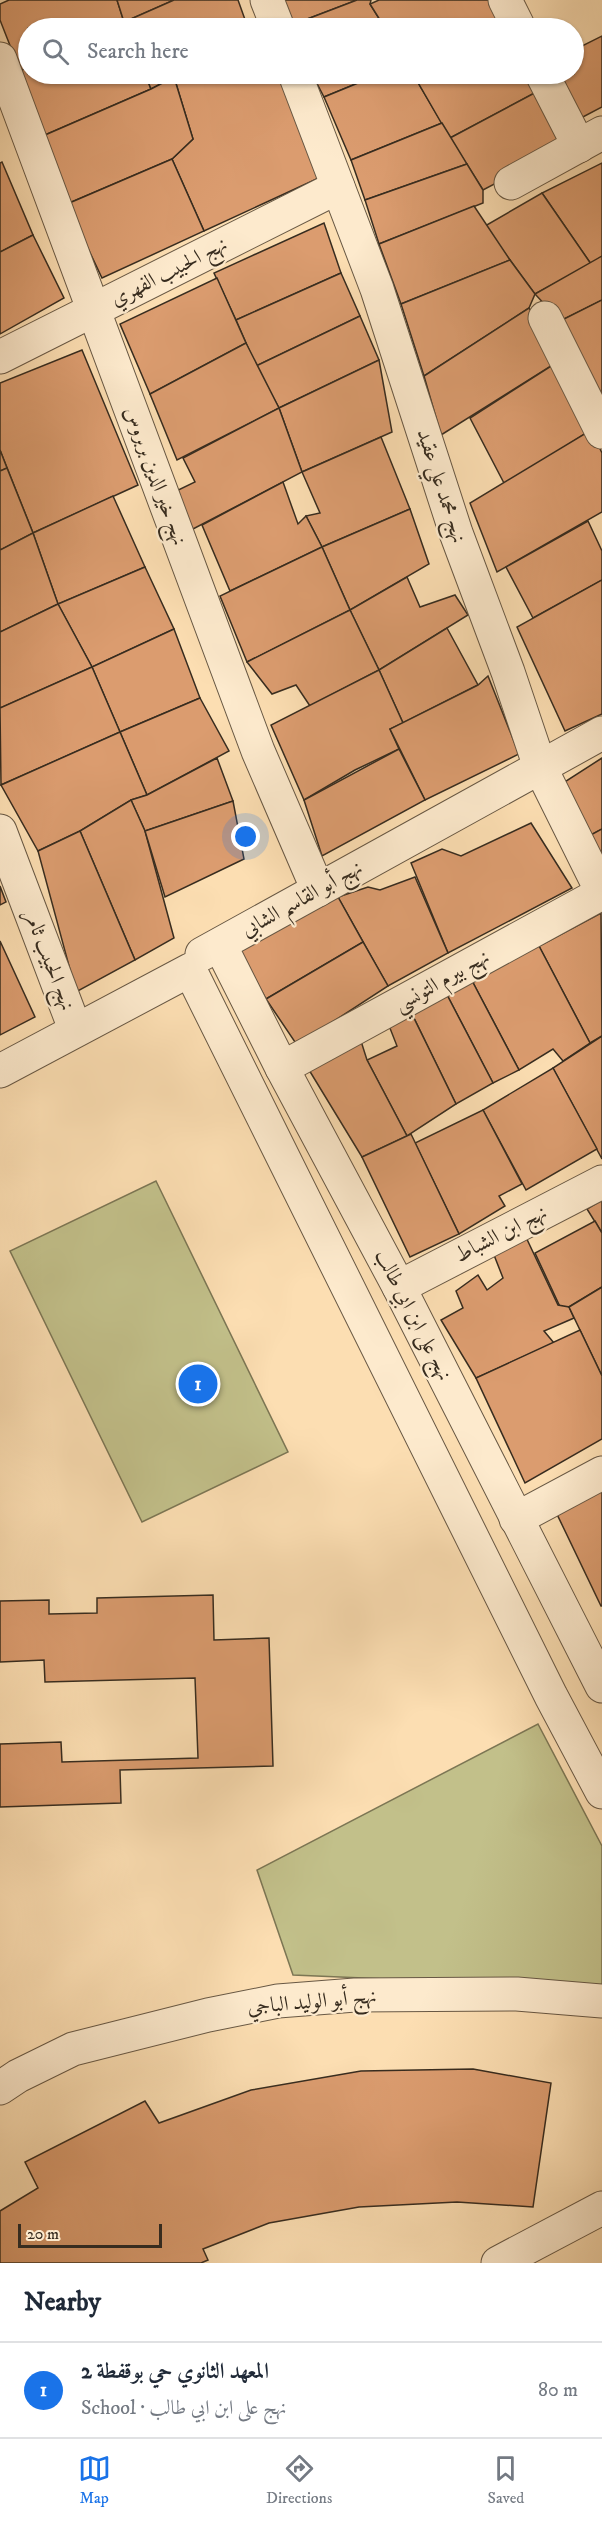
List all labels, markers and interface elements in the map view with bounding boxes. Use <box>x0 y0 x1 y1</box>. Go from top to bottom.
search box <box>18 18 584 84</box>
icon: search <box>39 35 72 68</box>
text: Search here <box>87 38 189 65</box>
street label: نهج الحبيب الفهري <box>106 231 234 317</box>
street label: نهج خير الدين بربروس <box>113 403 192 551</box>
street label: نهج محمد علي عقيد <box>405 426 472 548</box>
your location <box>231 822 260 851</box>
street label: نهج أبو القاسم الشابي <box>235 852 371 949</box>
street label: نهج الحبيب ثامر <box>13 906 80 1016</box>
street label: نهج بيرم التونسي <box>390 944 497 1023</box>
street label: نهج ابن الشباط <box>450 1200 554 1273</box>
street label: نهج على ابن ابي طالب <box>364 1245 457 1387</box>
pin: 1 <box>178 1362 218 1406</box>
street label: نهج أبو الوليد الباجي <box>246 1980 378 2026</box>
scale bar <box>18 2221 162 2248</box>
text: 20 m <box>27 2224 59 2244</box>
text: Nearby <box>24 2286 101 2319</box>
text: المعهد الثانوي حي بوقفطة 2 <box>81 2358 269 2385</box>
text: 1 <box>40 2378 47 2403</box>
text: 80 m <box>538 2378 578 2403</box>
text: School · نهج على ابن ابي طالب <box>81 2396 286 2421</box>
tab: Map <box>78 2452 111 2508</box>
tab: Directions <box>266 2452 332 2508</box>
tab: Saved <box>488 2452 524 2508</box>

